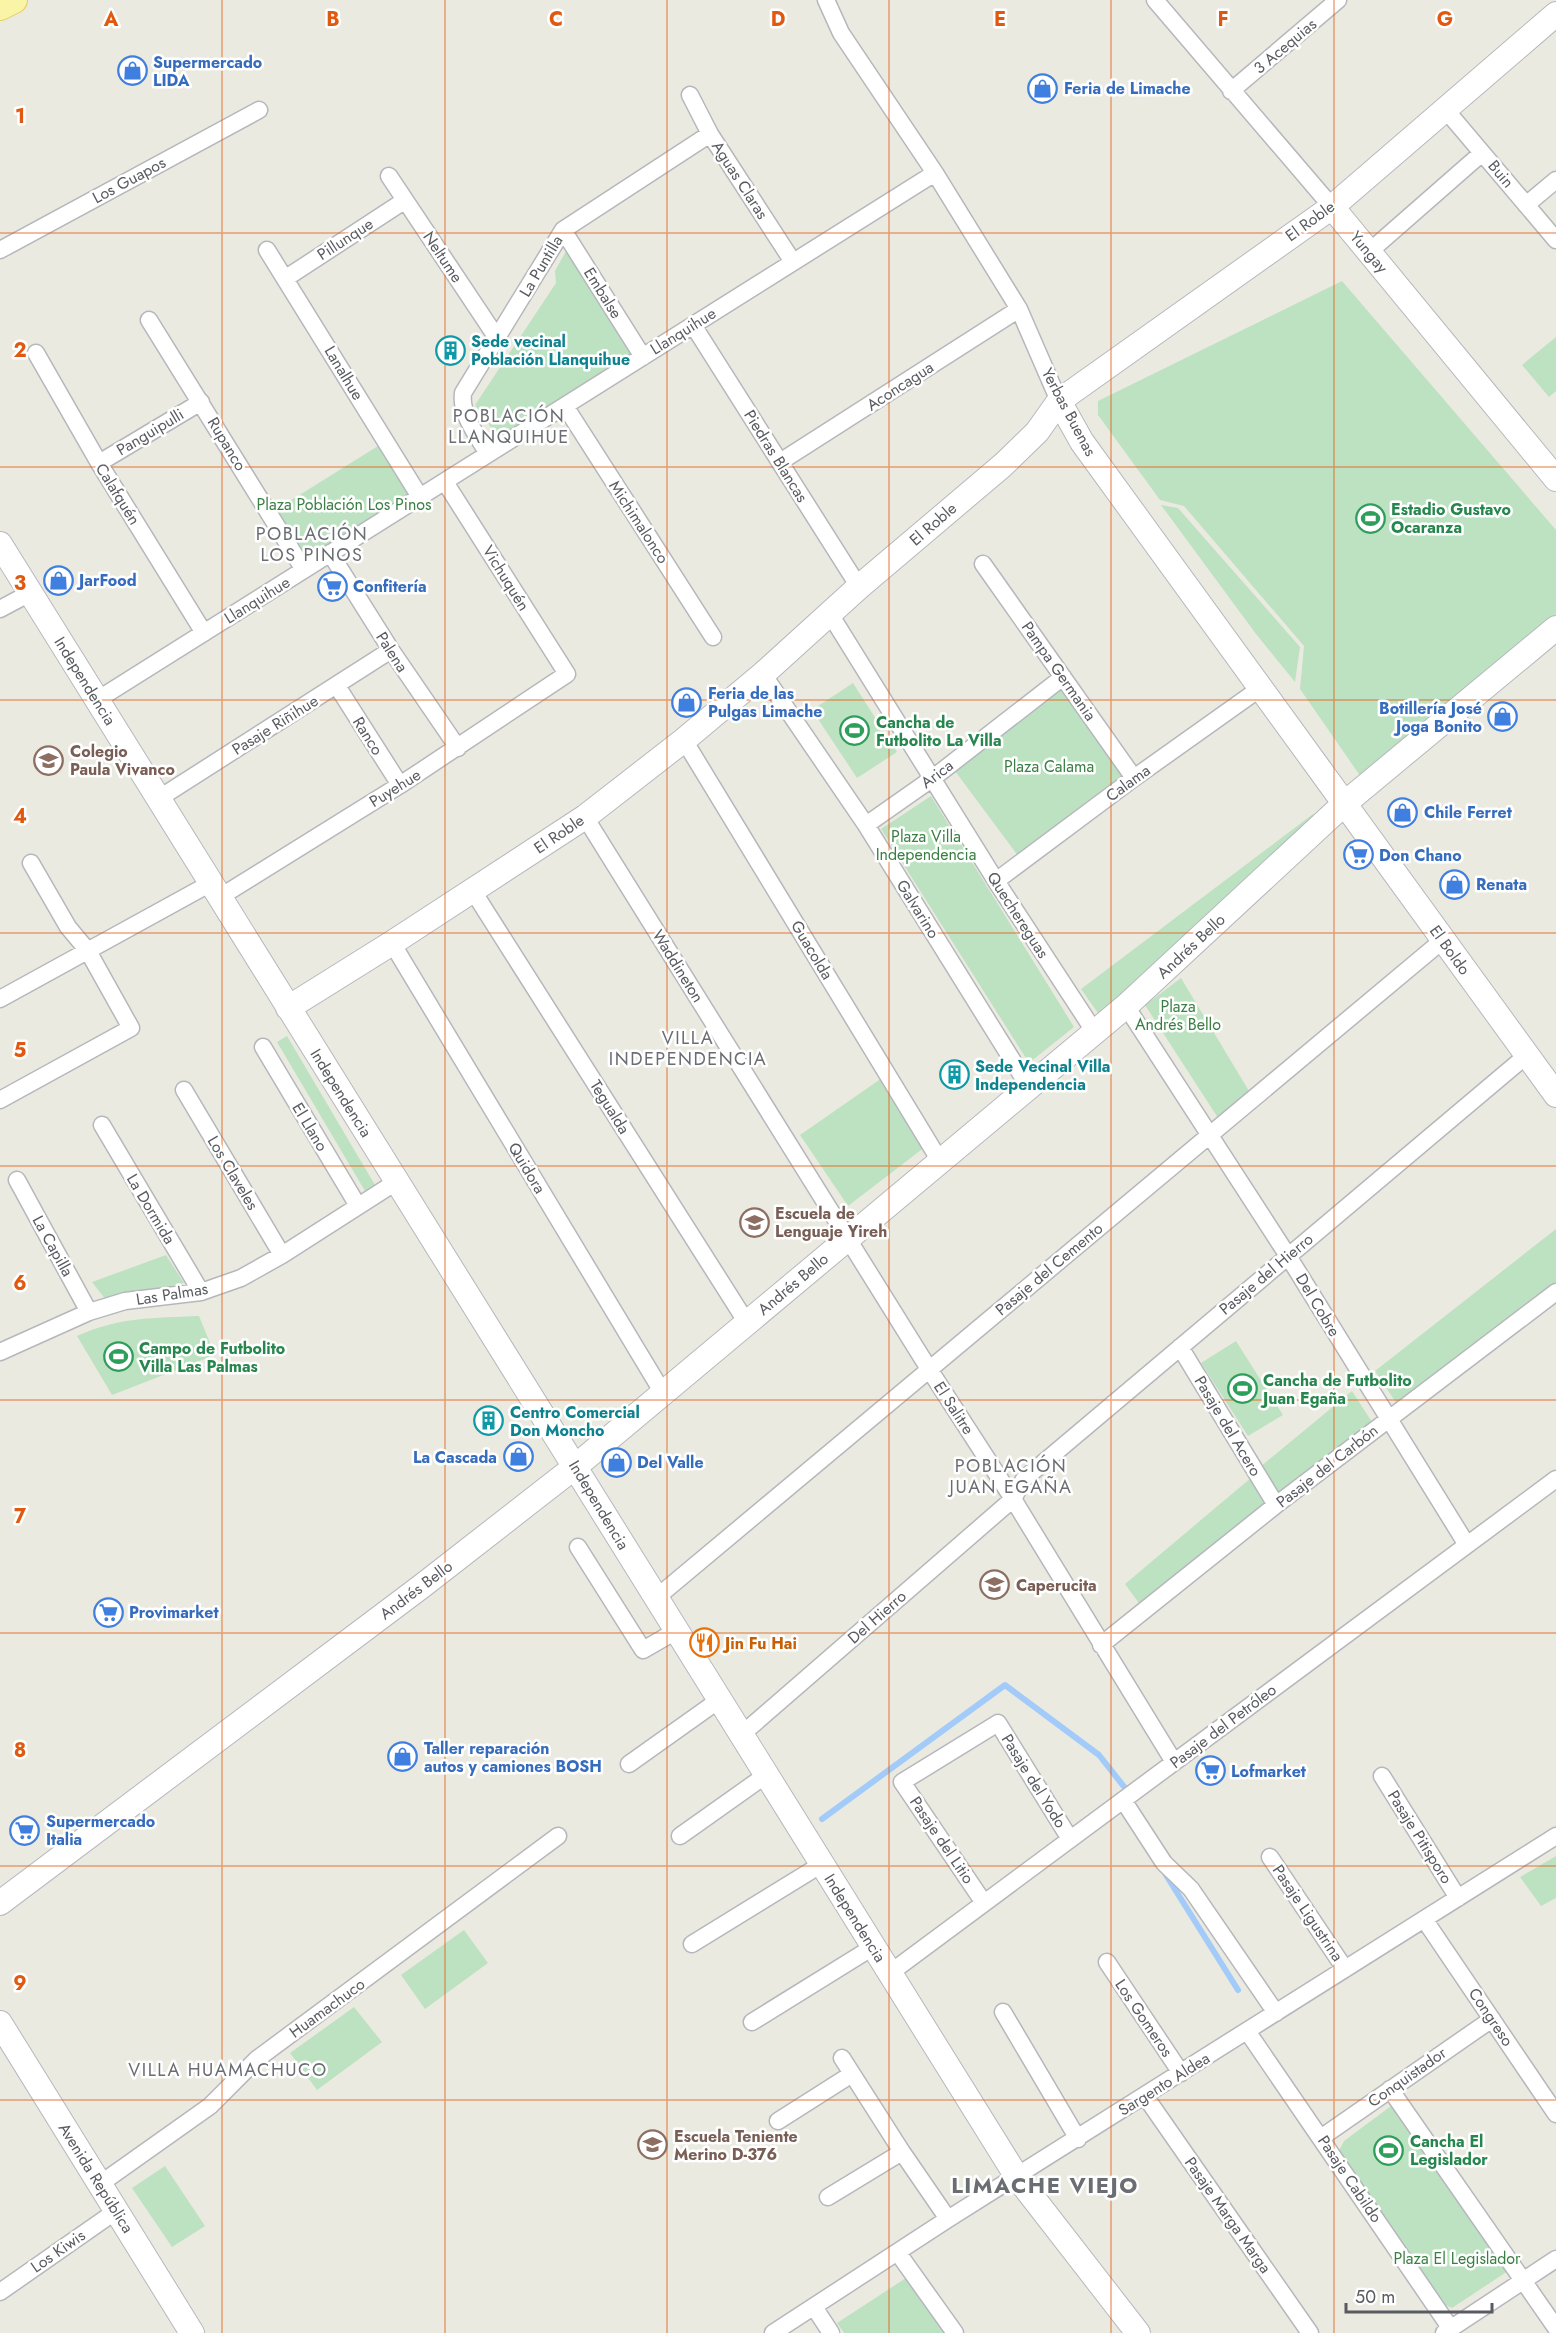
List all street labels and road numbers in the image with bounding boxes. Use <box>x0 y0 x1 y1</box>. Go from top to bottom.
street label: 3 Acequias <box>1249 13 1321 79</box>
street label: Aguas Claras <box>706 136 774 224</box>
street label: Los Guapos <box>88 151 170 209</box>
street label: Buin <box>1483 155 1519 193</box>
street label: El Roble <box>1281 195 1339 247</box>
street label: Pillunque <box>312 212 378 266</box>
street label: Yungay <box>1345 226 1394 279</box>
street label: Neltume <box>417 227 469 287</box>
street label: La Puntilla <box>514 231 568 301</box>
street label: Embalse <box>578 263 628 323</box>
street label: Llanquihue <box>646 302 720 360</box>
street label: Lanalhue <box>319 341 369 405</box>
street label: Aconcagua <box>862 356 938 416</box>
street label: Yerbas Buenas <box>1036 364 1102 460</box>
street label: Panguipulli <box>112 403 188 461</box>
street label: Piedras Blancas <box>738 405 814 507</box>
street label: Rupanco <box>202 413 252 475</box>
street label: Calafquén <box>90 459 146 529</box>
street label: Michimalonco <box>604 476 675 568</box>
street label: El Roble <box>904 497 962 551</box>
street label: Vichuquén <box>477 541 535 615</box>
street label: Llanquihue <box>220 571 294 629</box>
street label: Pampa Germania <box>1016 617 1102 725</box>
street label: Palena <box>370 627 414 677</box>
street label: Independencia <box>49 632 121 730</box>
street label: Pasaje Riñihue <box>227 689 323 761</box>
street label: Ranco <box>347 712 389 760</box>
street label: Arica <box>916 754 958 794</box>
street label: Calama <box>1101 759 1155 807</box>
street label: Puyehue <box>365 763 425 813</box>
street label: El Roble <box>529 809 589 859</box>
street label: Quechereguas <box>981 867 1055 963</box>
street label: Galvarino <box>891 875 945 943</box>
street label: Andrés Bello <box>1152 908 1231 984</box>
street label: Guacolda <box>785 916 839 984</box>
street label: El Boldo <box>1424 920 1476 980</box>
street label: Waddineton <box>647 925 709 1007</box>
street label: Independencia <box>305 1044 377 1142</box>
street label: Tegualda <box>584 1076 636 1138</box>
street label: El Llano <box>286 1098 334 1156</box>
street label: Los Claveles <box>202 1132 264 1214</box>
street label: Quidora <box>503 1138 551 1198</box>
street label: La Dormida <box>121 1170 181 1248</box>
street label: La Capilla <box>27 1211 79 1281</box>
street label: Pasaje del Cemento <box>990 1217 1108 1321</box>
street label: Pasaje del Hierro <box>1214 1228 1318 1320</box>
street label: Andrés Bello <box>753 1247 834 1320</box>
street label: Del Cobre <box>1290 1269 1346 1341</box>
street label: Las Palmas <box>134 1277 210 1311</box>
street label: Pasaje del Acero <box>1189 1371 1267 1481</box>
street label: El Salitre <box>928 1377 980 1439</box>
street label: Pasaje del Carbón <box>1271 1419 1383 1513</box>
street label: Independencia <box>563 1456 635 1554</box>
street label: Andrés Bello <box>375 1555 457 1625</box>
street label: Del Hierro <box>843 1585 911 1649</box>
street label: Pasaje del Petróleo <box>1165 1678 1281 1774</box>
street label: Pasaje del Yodo <box>996 1730 1072 1833</box>
street label: Pasaje Pitisporo <box>1382 1786 1458 1888</box>
street label: Pasaje del Litio <box>904 1792 980 1889</box>
street label: Pasaje Ligustrina <box>1267 1860 1349 1966</box>
street label: Independencia <box>819 1869 891 1967</box>
street label: Huamachuco <box>284 1973 370 2043</box>
street label: Los Gomeros <box>1109 1974 1179 2062</box>
street label: Congreso <box>1463 1983 1519 2051</box>
street label: Conquistador <box>1363 2041 1451 2113</box>
street label: Sargento Aldea <box>1114 2047 1214 2121</box>
street label: Avenida República <box>53 2118 139 2238</box>
street label: Pasaje Cabildo <box>1312 2131 1388 2227</box>
street label: Pasaje Marga Marga <box>1179 2152 1277 2278</box>
street label: Los Kiwis <box>26 2224 90 2278</box>

